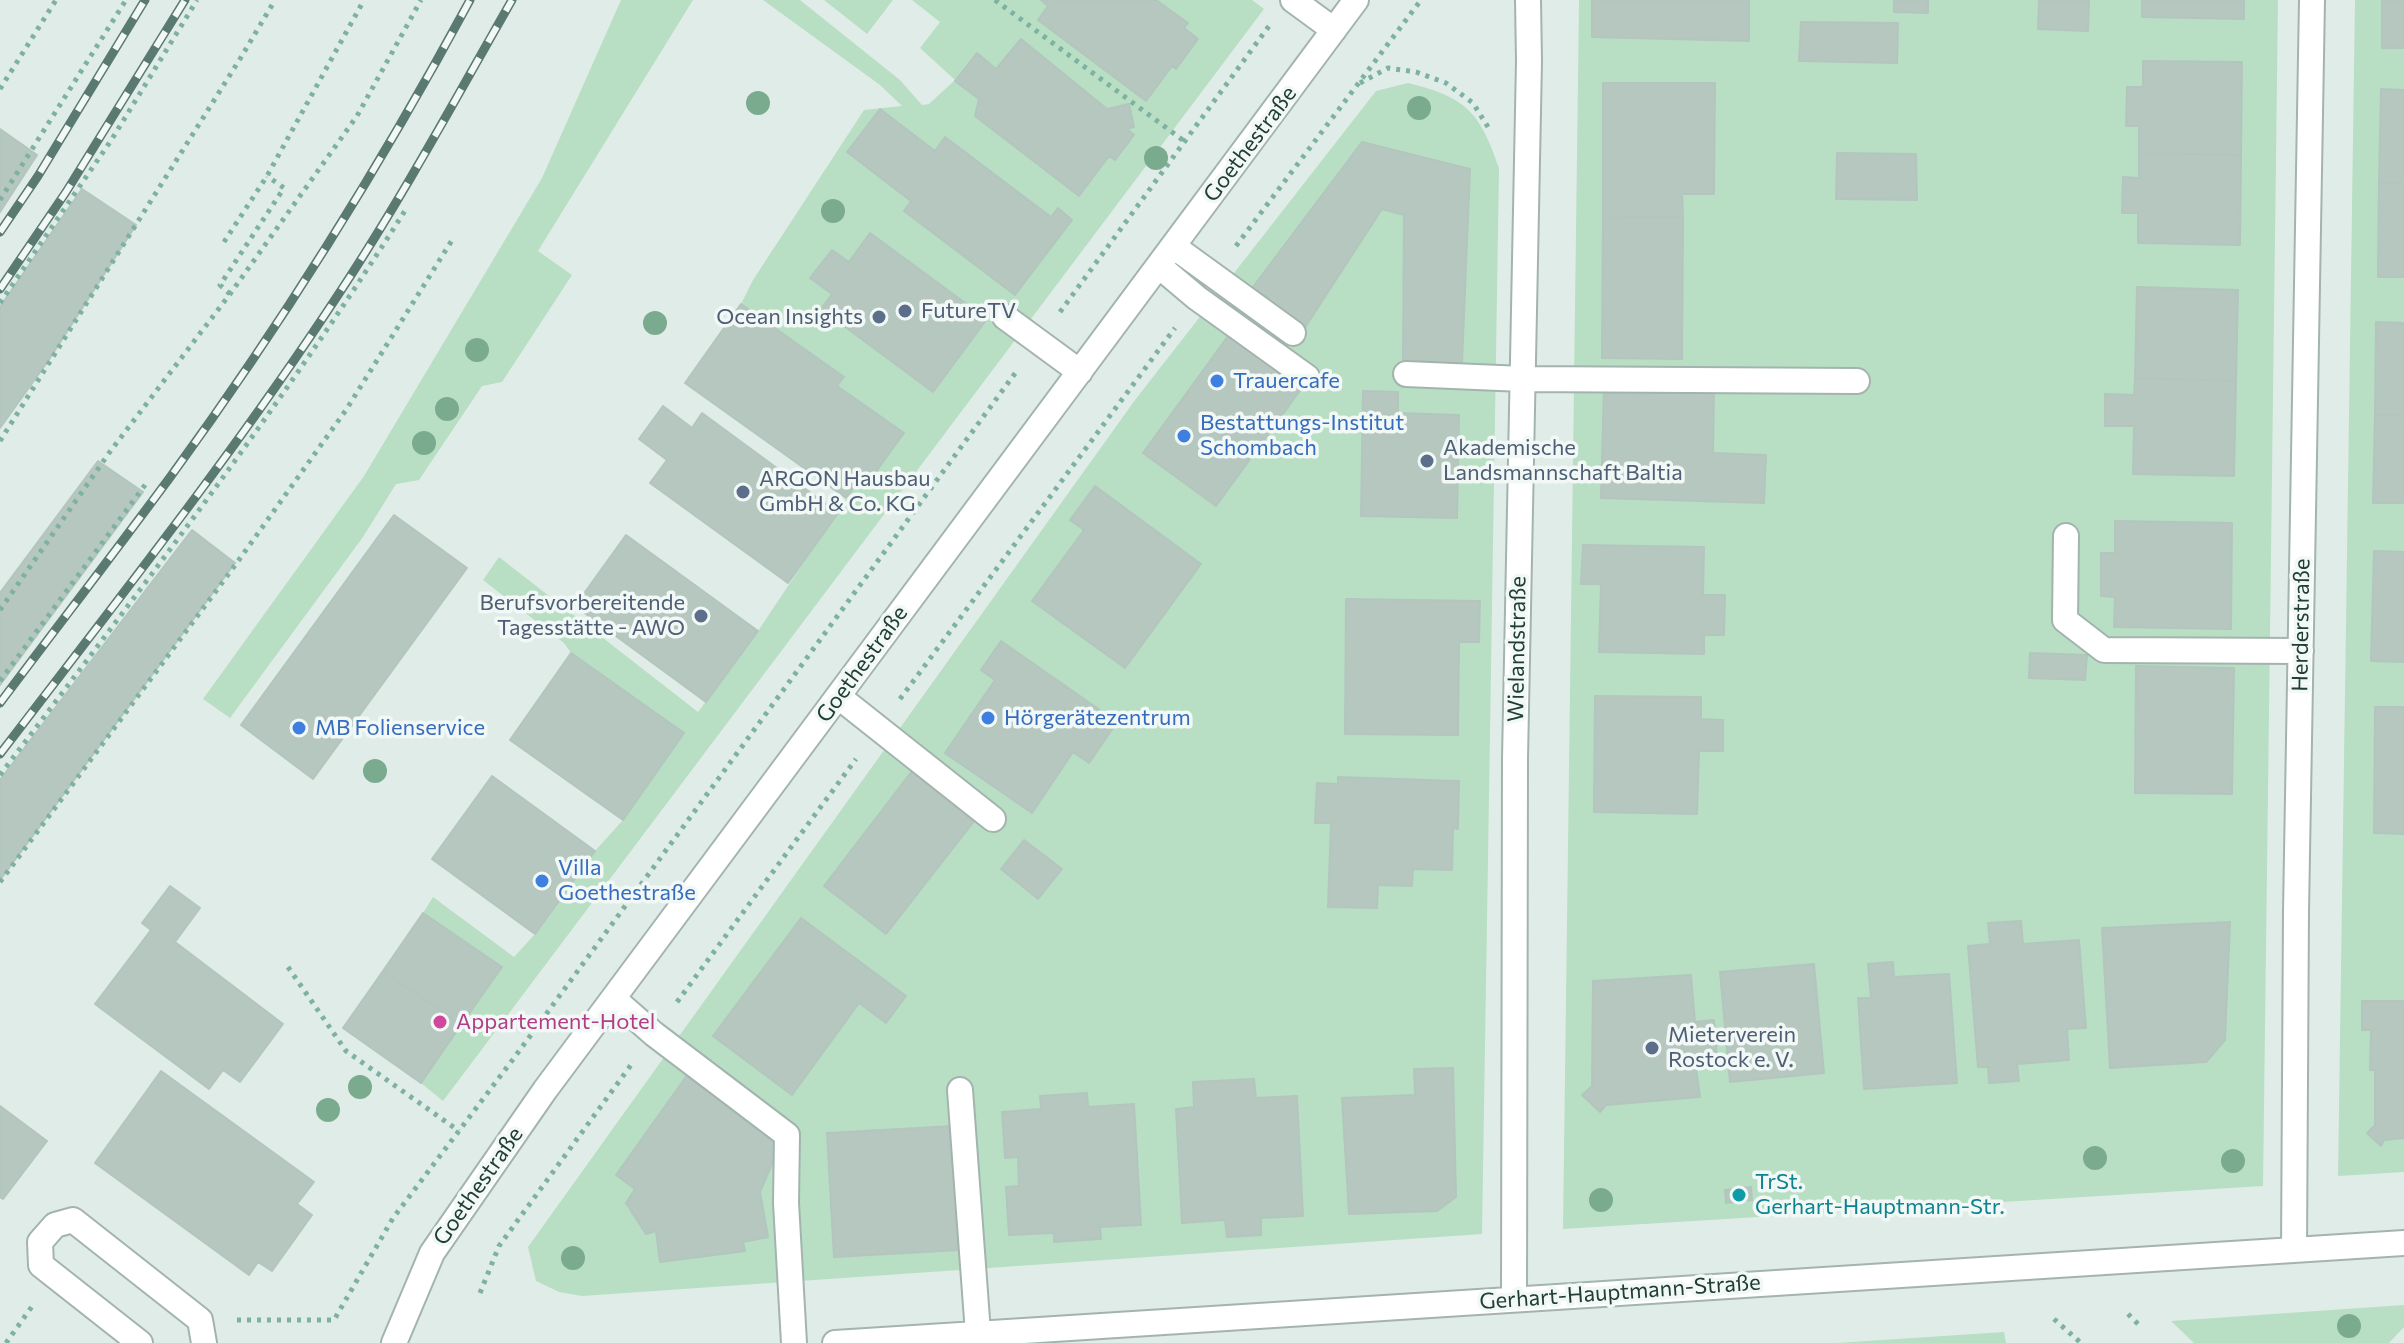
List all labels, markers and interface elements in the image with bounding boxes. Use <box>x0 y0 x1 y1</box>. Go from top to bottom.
street label: Goethestraße <box>1198 81 1302 207</box>
place label: FutureTV <box>921 298 1016 324</box>
marker: FutureTV <box>896 302 914 320</box>
place label: Ocean Insights <box>716 304 863 330</box>
marker: Ocean Insights <box>870 308 888 326</box>
place label: Trauercafe <box>1233 368 1340 394</box>
marker: Trauercafe <box>1208 372 1226 390</box>
place label: Bestattungs-Institut Schombach <box>1200 410 1404 462</box>
marker: Bestattungs-Institut Schombach <box>1175 427 1193 445</box>
place label: Akademische Landsmannschaft Baltia <box>1443 435 1683 486</box>
marker: Akademische Landsmannschaft Baltia <box>1418 452 1436 470</box>
place label: ARGON Hausbau GmbH & Co. KG <box>759 466 931 518</box>
marker: ARGON Hausbau GmbH & Co. KG <box>734 483 752 501</box>
street label: Herderstraße <box>2287 558 2315 692</box>
street label: Wielandstraße <box>1503 576 1531 722</box>
place label: Berufsvorbereitende Tagesstätte - AWO <box>479 590 685 642</box>
street label: Goethestraße <box>811 600 913 728</box>
marker: Berufsvorbereitende Tagesstätte - AWO <box>692 607 710 625</box>
place label: Hörgerätezentrum <box>1004 705 1191 731</box>
marker: Hörgerätezentrum <box>979 709 997 727</box>
place label: MB Folienservice <box>315 715 485 741</box>
marker: MB Folienservice <box>290 719 308 737</box>
place label: Villa Goethestraße <box>558 855 696 906</box>
marker: Villa Goethestraße <box>533 872 551 890</box>
place label: Appartement-Hotel <box>456 1009 655 1035</box>
marker: Appartement-Hotel <box>431 1013 449 1031</box>
place label: Mieterverein Rostock e. V. <box>1668 1022 1796 1074</box>
marker: Mieterverein Rostock e. V. <box>1643 1039 1661 1057</box>
street label: Goethestraße <box>428 1122 528 1250</box>
place label: TrSt. Gerhart-Hauptmann-Str. <box>1755 1169 2005 1220</box>
marker: TrSt. Gerhart-Hauptmann-Str. <box>1730 1186 1748 1204</box>
street label: Gerhart-Hauptmann-Straße <box>1479 1269 1761 1315</box>

